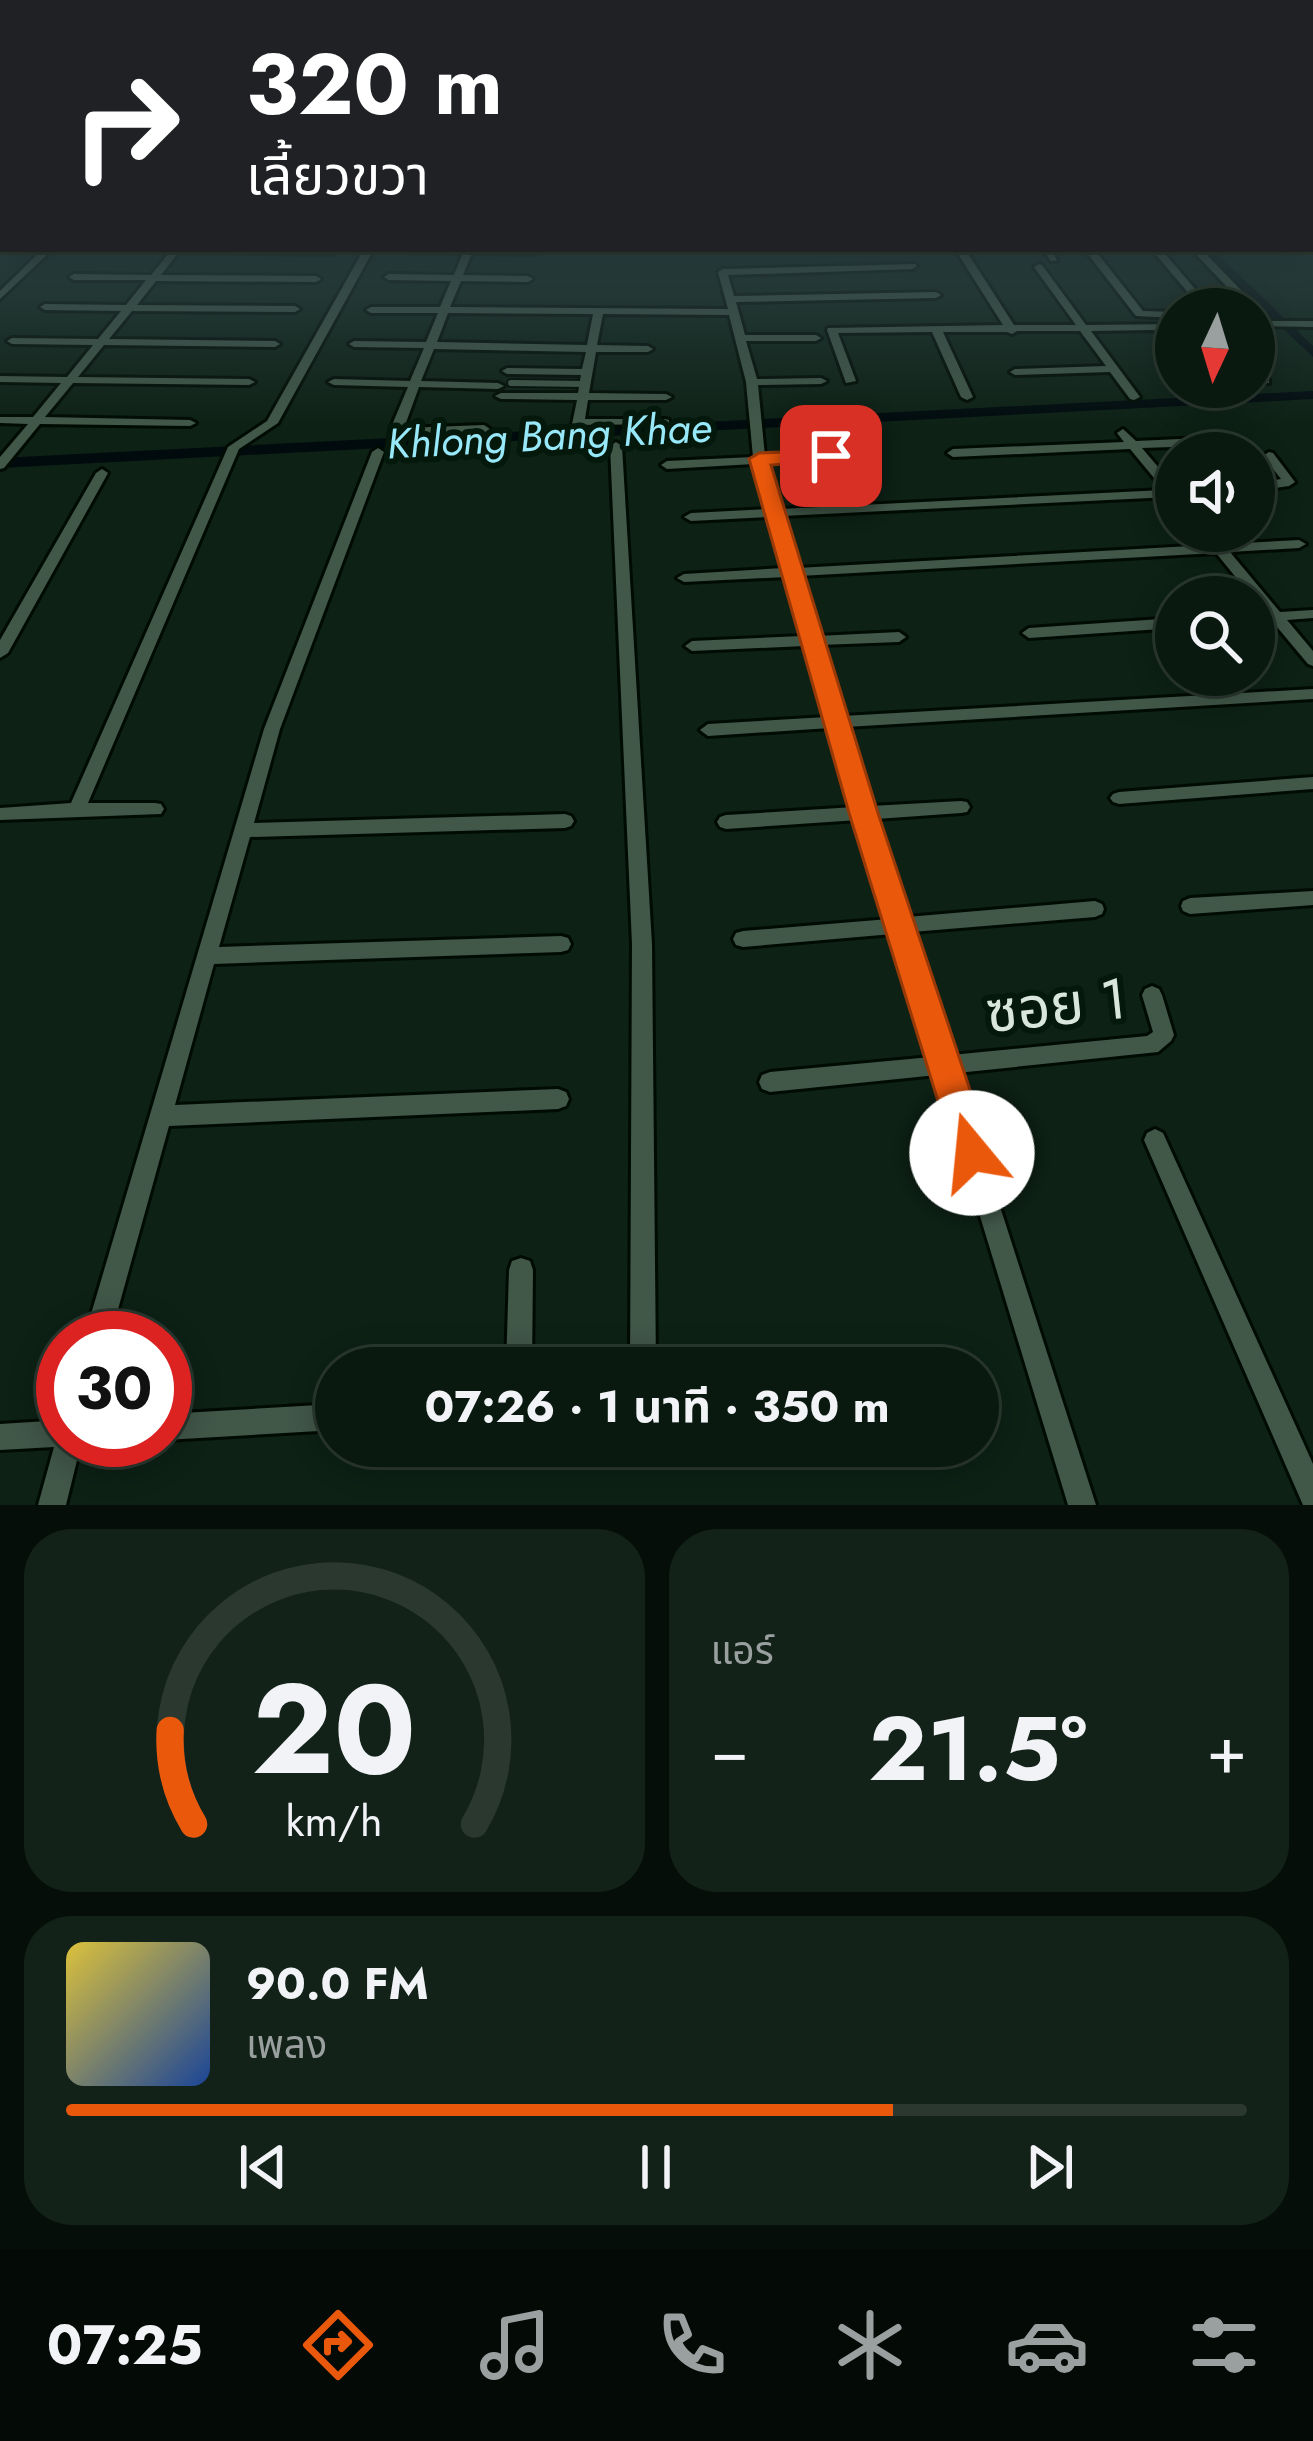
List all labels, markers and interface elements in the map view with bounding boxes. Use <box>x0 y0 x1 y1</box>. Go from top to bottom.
text: 320 m <box>246 24 503 146</box>
icon: right <box>48 48 204 204</box>
text: เลี้ยวขวา <box>246 136 429 214</box>
north arrow <box>1155 288 1275 408</box>
map controls <box>1155 288 1275 696</box>
water label: Khlong Bang Khae <box>385 397 713 474</box>
pin <box>780 405 882 507</box>
icon: arrive <box>798 423 864 489</box>
button: sound <box>1155 432 1275 552</box>
button: search <box>1155 576 1275 696</box>
street label: ซอย 1 <box>982 957 1130 1053</box>
position arrow <box>909 1090 1035 1216</box>
speed limit sign: 30 <box>36 1311 192 1467</box>
text: 07:26 · 1 นาที · 350 m <box>424 1374 890 1439</box>
text: แอร์ <box>711 1622 774 1679</box>
text: 20 <box>252 1639 416 1820</box>
text: 21.5° <box>869 1684 1087 1814</box>
text: − <box>711 1702 749 1798</box>
text: + <box>1206 1702 1247 1798</box>
text: km/h <box>286 1789 383 1851</box>
text: 90.0 FM <box>246 1951 429 2016</box>
text: เพลง <box>246 2016 327 2073</box>
icon: previous <box>230 2134 296 2200</box>
icon: pause <box>623 2134 689 2200</box>
icon: next <box>1017 2134 1083 2200</box>
icon: directions <box>296 2303 380 2387</box>
icon: music <box>473 2303 557 2387</box>
icon: phone <box>650 2303 734 2387</box>
icon: climate <box>828 2303 912 2387</box>
icon: car <box>1005 2303 1089 2387</box>
icon: filters <box>1182 2303 1266 2387</box>
text: 07:25 <box>47 2306 203 2384</box>

